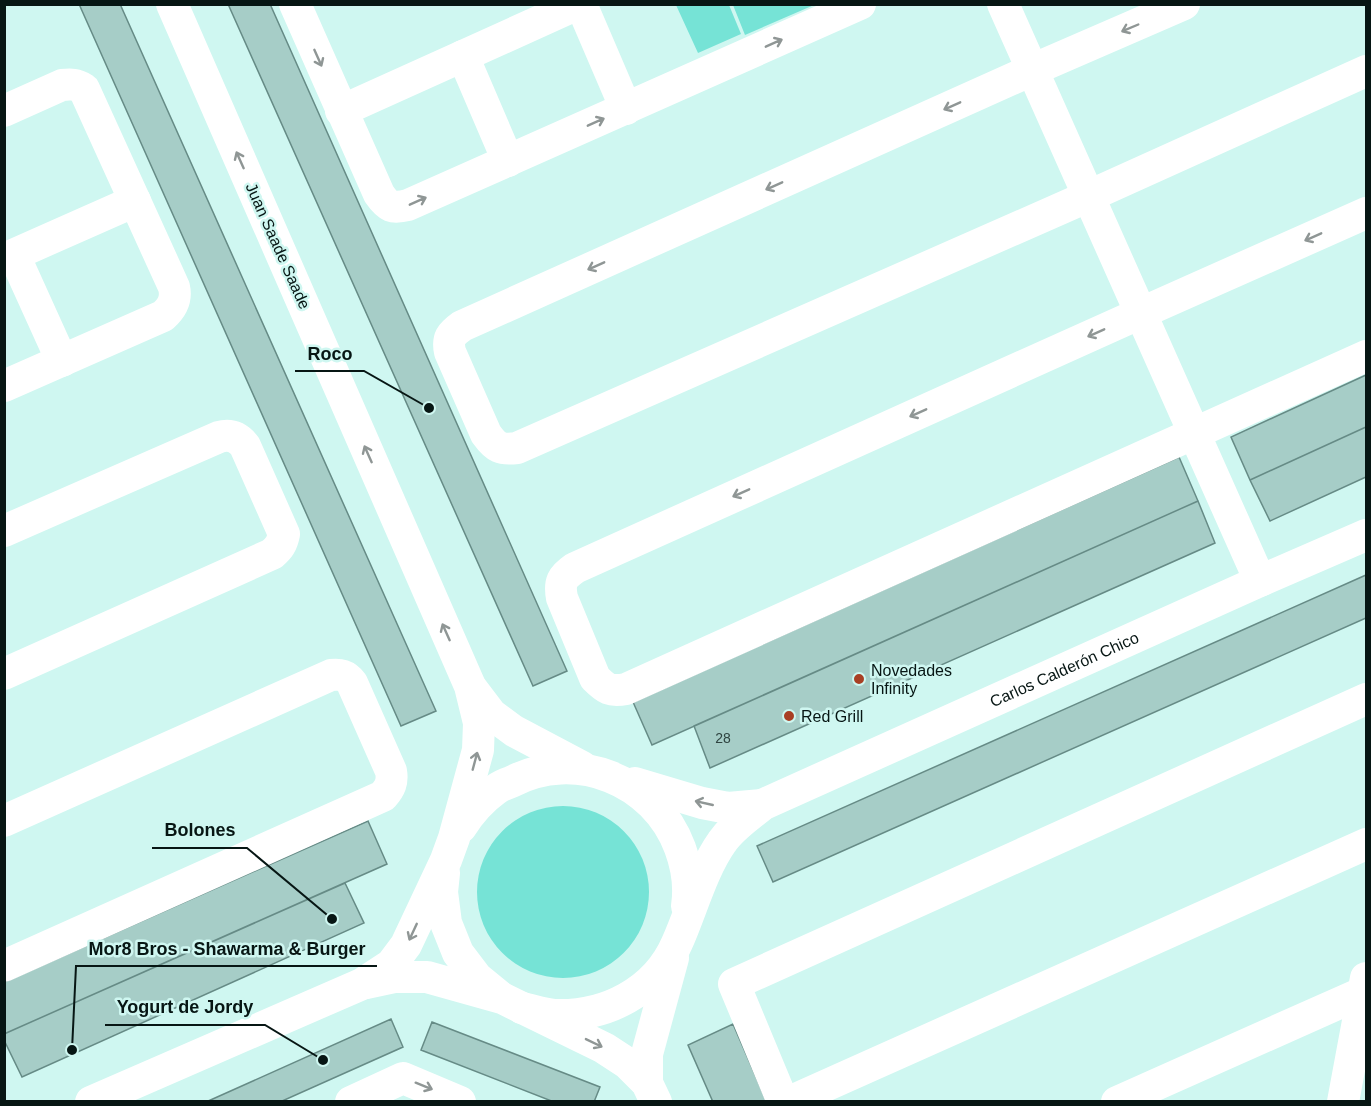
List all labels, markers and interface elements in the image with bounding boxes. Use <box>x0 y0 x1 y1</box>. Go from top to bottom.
one-way arrow <box>1121 23 1140 34</box>
one-way arrow <box>765 36 783 48</box>
one-way arrow <box>312 49 324 67</box>
one-way arrow <box>943 101 961 113</box>
one-way arrow <box>586 116 605 127</box>
one-way arrow <box>234 151 245 169</box>
street label: Juan Saade Saade <box>243 180 313 312</box>
one-way arrow <box>765 181 783 193</box>
one-way arrow <box>408 195 426 206</box>
one-way arrow <box>1304 232 1323 243</box>
one-way arrow <box>587 261 605 272</box>
one-way arrow <box>1088 327 1106 339</box>
callout: Roco <box>295 335 364 371</box>
text: Roco <box>308 344 353 364</box>
one-way arrow <box>910 408 928 419</box>
one-way arrow <box>362 445 374 463</box>
one-way arrow <box>732 488 750 500</box>
one-way arrow <box>440 624 452 642</box>
street label: Carlos Calderón Chico <box>987 628 1141 710</box>
place label: Novedades Infinity <box>871 662 952 697</box>
marker: Novedades Infinity <box>852 672 866 686</box>
place label: Red Grill <box>801 708 863 725</box>
marker: Red Grill <box>782 709 796 723</box>
house number: 28 <box>715 730 731 746</box>
one-way arrow <box>470 752 481 771</box>
one-way arrow <box>695 797 715 808</box>
callout: Bolones <box>152 812 247 848</box>
text: Bolones <box>164 820 236 840</box>
one-way arrow <box>406 922 418 940</box>
callout: Mor8 Bros - Shawarma & Burger <box>76 930 377 966</box>
text: Mor8 Bros - Shawarma & Burger <box>88 939 366 959</box>
callout: Yogurt de Jordy <box>105 989 265 1025</box>
text: Yogurt de Jordy <box>117 997 253 1017</box>
one-way arrow <box>584 1037 602 1049</box>
one-way arrow <box>414 1081 432 1092</box>

